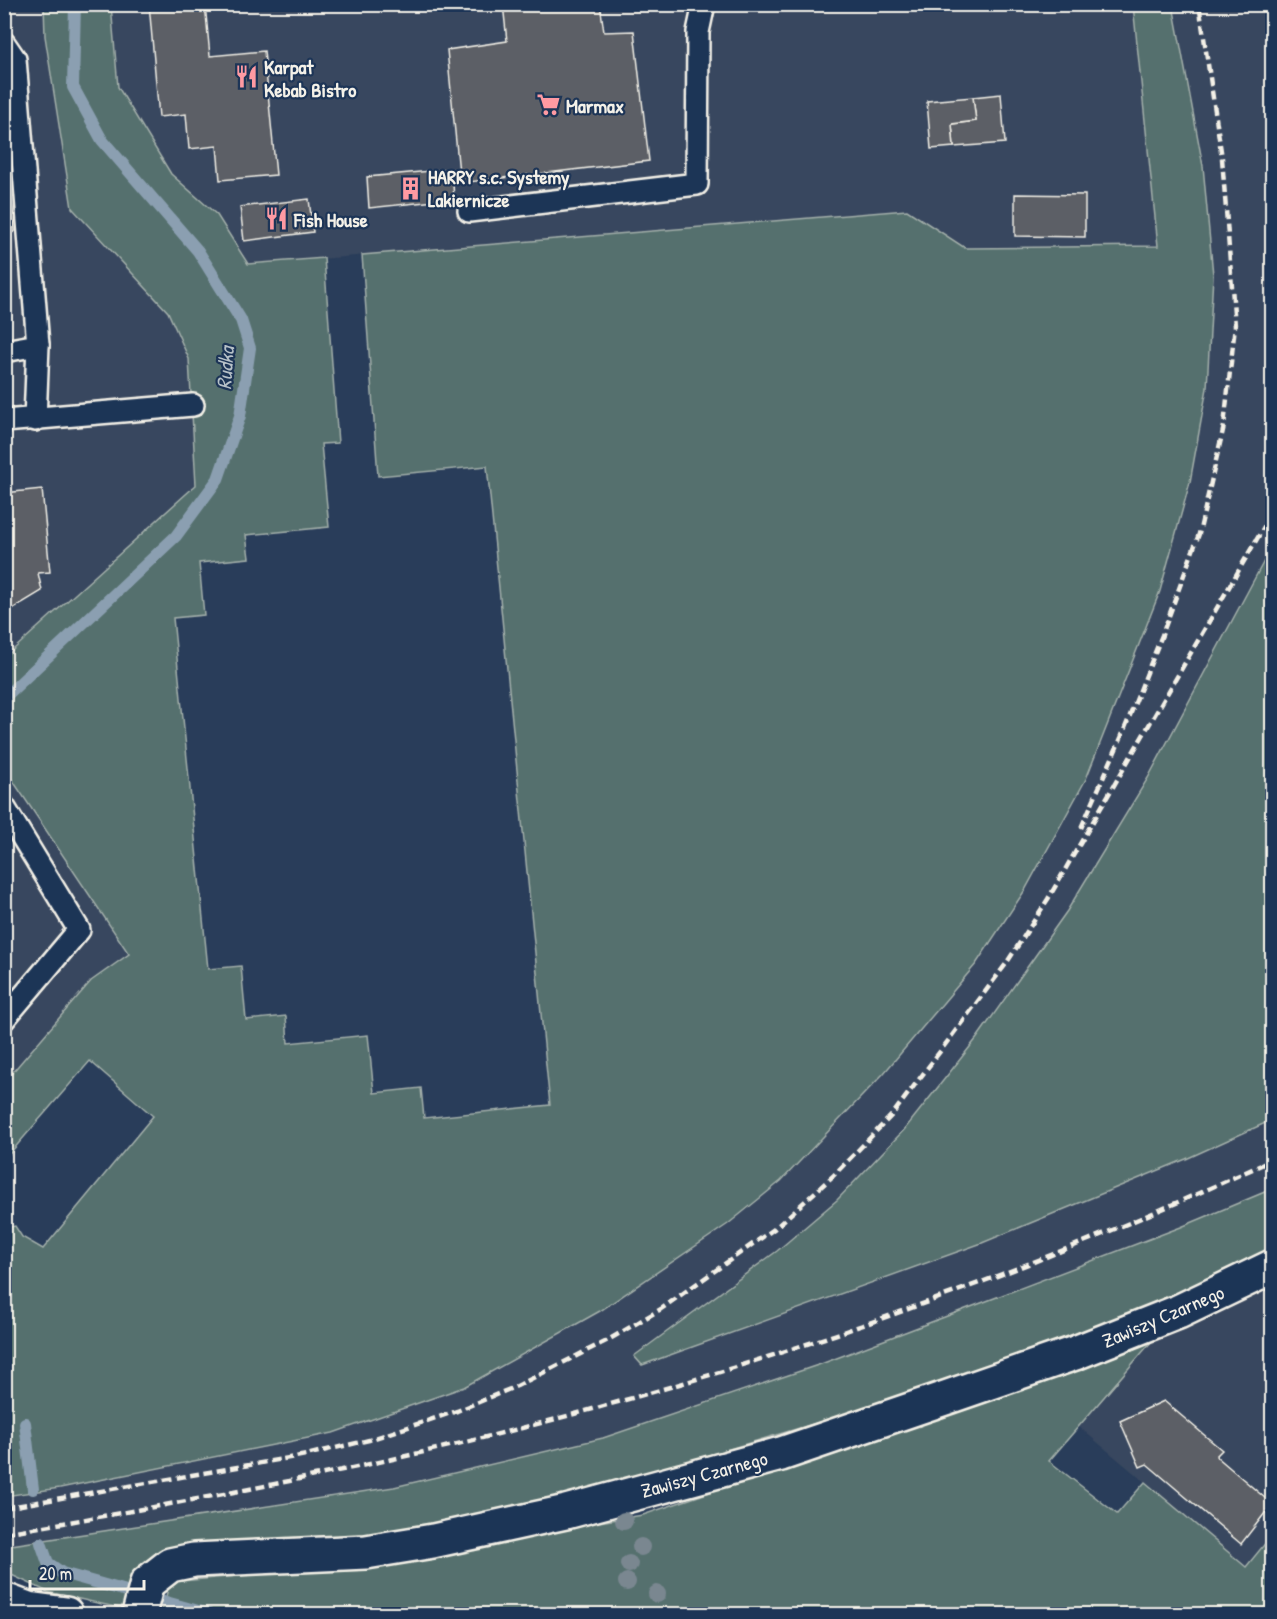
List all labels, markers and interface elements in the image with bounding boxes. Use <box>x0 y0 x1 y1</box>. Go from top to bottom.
place label: Karpat Kebab Bistro <box>264 53 356 103</box>
restaurant icon: Karpat Kebab Bistro <box>233 64 259 90</box>
supermarket icon: Marmax <box>535 92 561 118</box>
place label: Marmax <box>566 92 624 119</box>
place label: HARRY s.c. Systemy Lakiernicze <box>428 163 570 213</box>
building icon: HARRY s.c. Systemy Lakiernicze <box>397 175 423 201</box>
restaurant icon: Fish House <box>263 206 289 232</box>
place label: Fish House <box>293 206 368 233</box>
water label: Rudka <box>209 343 241 390</box>
street label: Zawiszy Czarnego <box>1098 1278 1228 1354</box>
street label: Zawiszy Czarnego <box>638 1444 770 1504</box>
scale bar <box>30 1553 144 1591</box>
text: 20 m <box>39 1561 72 1586</box>

